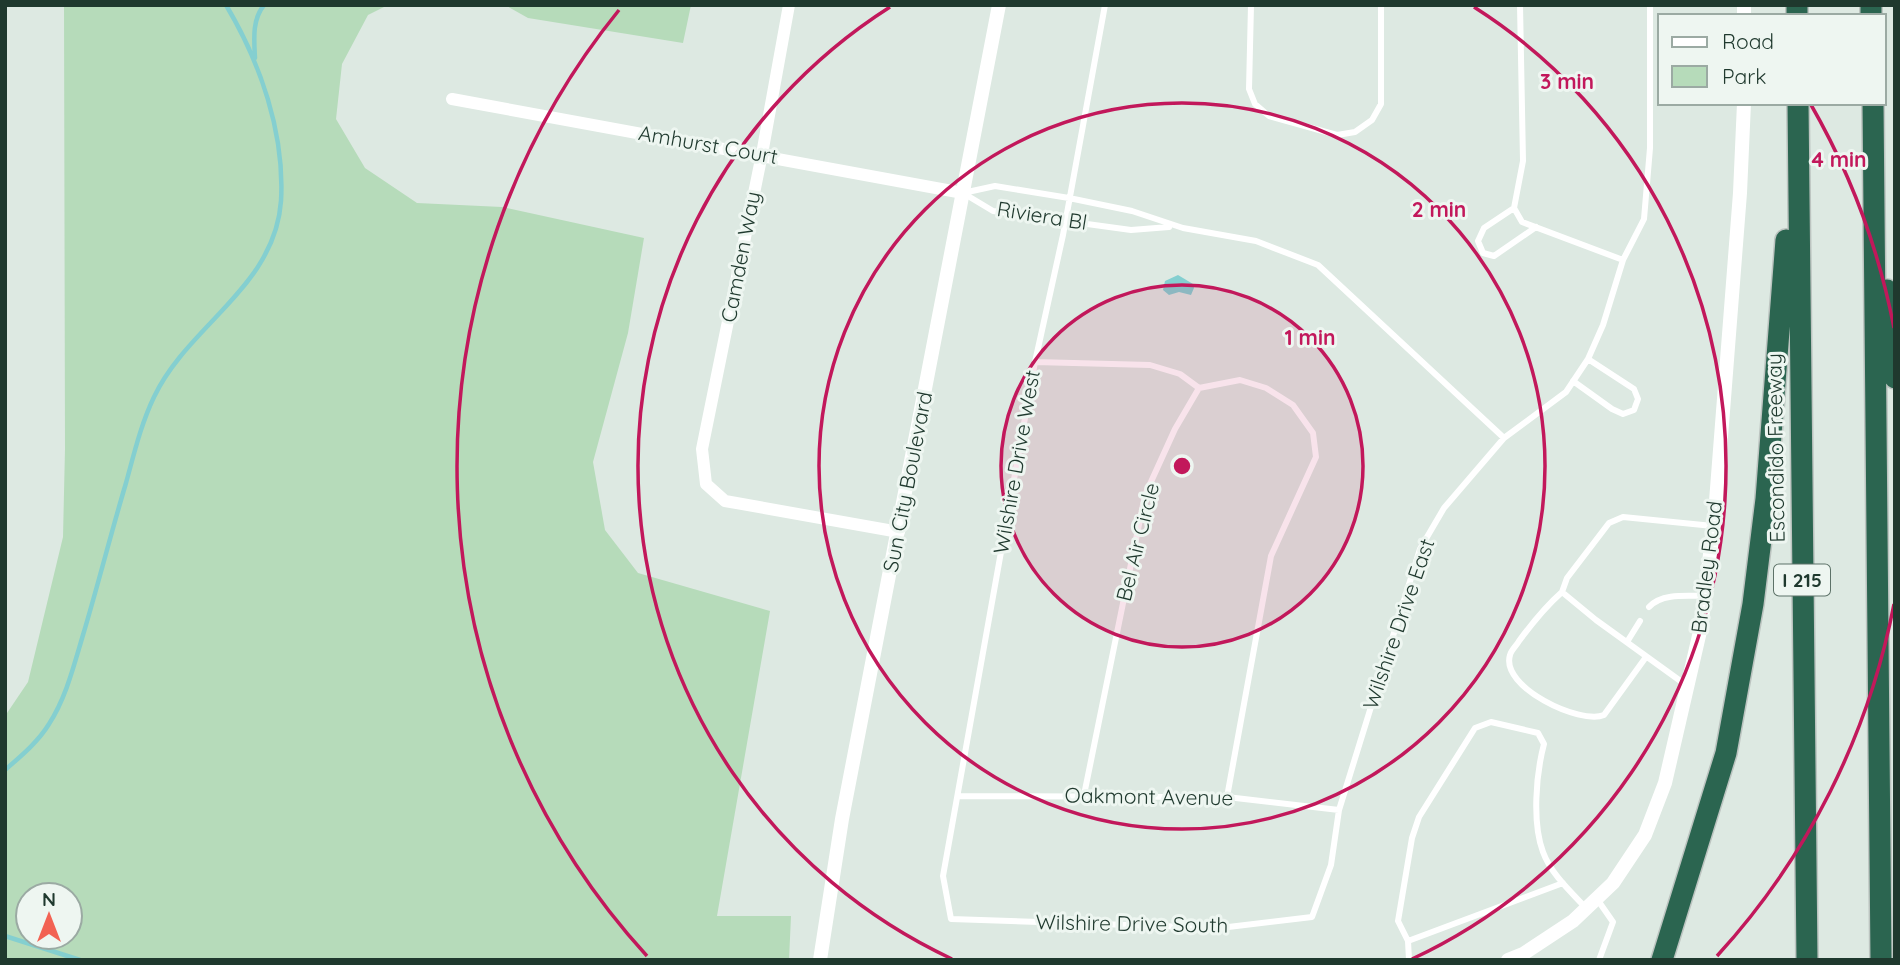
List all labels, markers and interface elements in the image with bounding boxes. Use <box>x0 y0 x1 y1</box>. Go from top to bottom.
legend <box>1658 14 1886 105</box>
text: Road <box>1722 28 1774 54</box>
text: Park <box>1722 63 1766 89</box>
text: 3 min <box>1540 68 1594 94</box>
street label: Amhurst Court <box>637 119 780 169</box>
text: 4 min <box>1811 146 1867 172</box>
street label: Camden Way <box>715 189 765 324</box>
street label: Riviera Bl <box>995 195 1089 235</box>
text: 2 min <box>1412 196 1466 222</box>
text: 1 min <box>1285 324 1335 350</box>
street label: Escondido Freeway <box>1760 353 1790 543</box>
street label: Wilshire Drive West <box>987 368 1045 556</box>
street label: Sun City Boulevard <box>877 389 937 574</box>
centre of rings <box>1170 454 1194 478</box>
street label: Bel Air Circle <box>1110 480 1164 604</box>
street label: Bradley Road <box>1685 499 1727 635</box>
street label: Wilshire Drive East <box>1357 535 1439 713</box>
road number: I 215 <box>1774 565 1830 596</box>
street label: Oakmont Avenue <box>1064 782 1234 810</box>
north arrow <box>14 881 84 951</box>
text: N <box>42 887 56 911</box>
street label: Wilshire Drive South <box>1035 908 1229 938</box>

